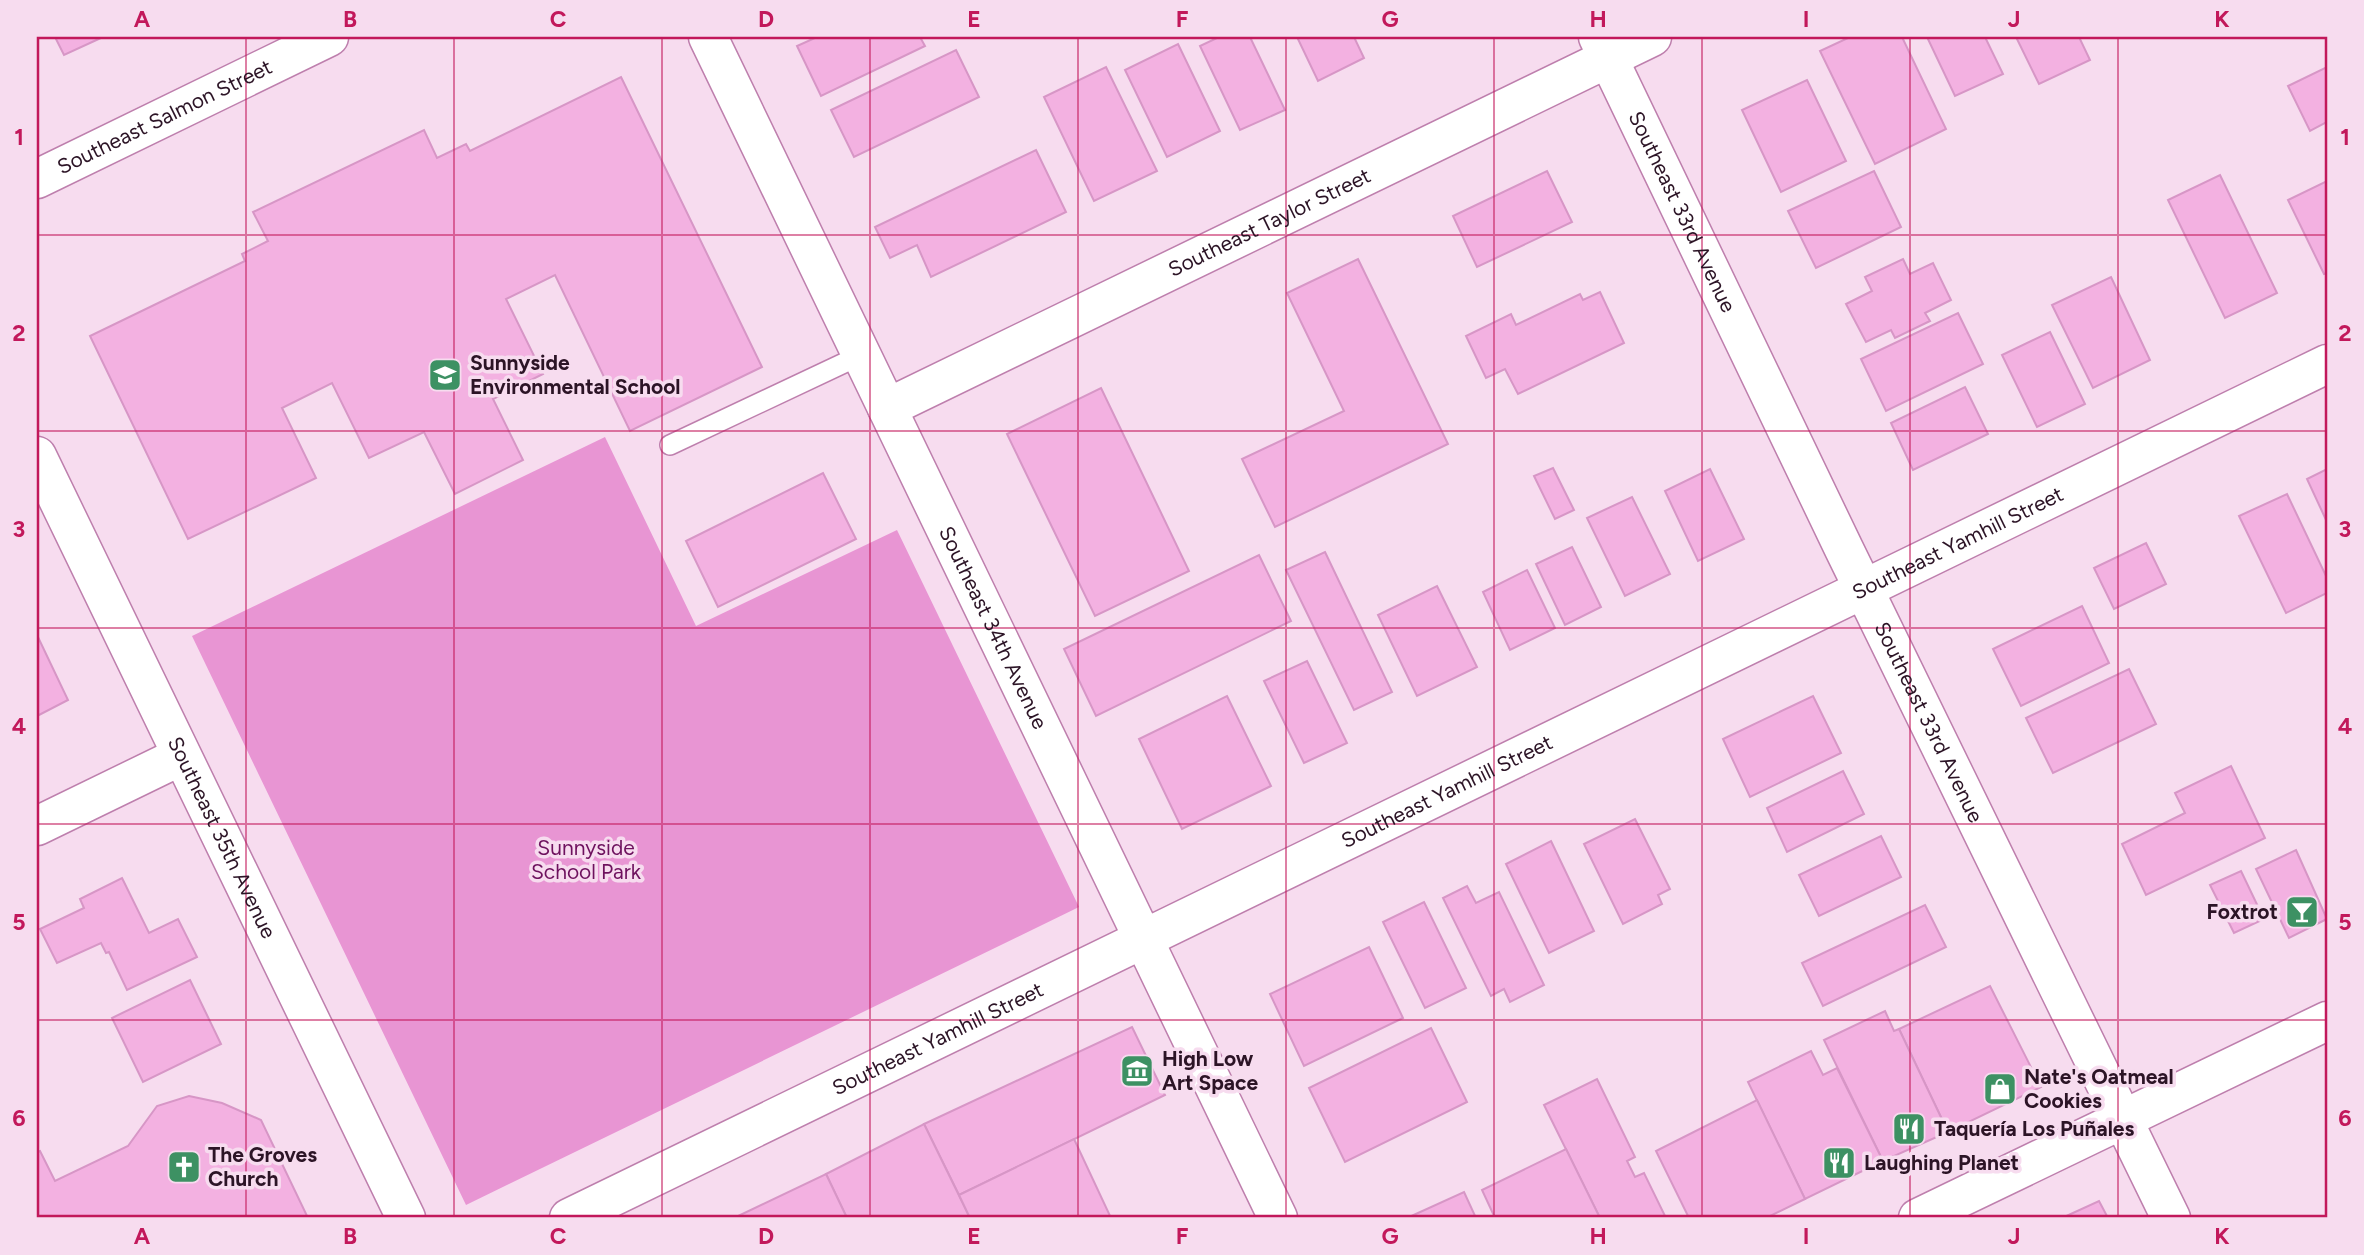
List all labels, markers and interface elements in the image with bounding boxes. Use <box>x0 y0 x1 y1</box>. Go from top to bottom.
text: A <box>134 5 151 33</box>
text: B <box>343 5 357 33</box>
text: C <box>550 5 567 33</box>
text: D <box>758 5 774 33</box>
text: E <box>967 5 981 33</box>
text: F <box>1176 5 1189 33</box>
text: G <box>1381 5 1399 33</box>
text: H <box>1589 5 1607 33</box>
text: I <box>1803 5 1809 33</box>
text: J <box>2008 5 2020 33</box>
text: K <box>2214 5 2230 33</box>
street label: Southeast Salmon Street <box>53 54 276 179</box>
street label: Southeast 33rd Avenue <box>1624 107 1741 316</box>
text: 1 <box>14 123 24 151</box>
text: 1 <box>2340 123 2350 151</box>
street label: Southeast Taylor Street <box>1164 163 1374 282</box>
text: 2 <box>12 319 26 347</box>
text: 2 <box>2338 319 2352 347</box>
place label: Sunnyside Environmental School <box>470 350 681 399</box>
school or university icon: Sunnyside Environmental School <box>426 356 464 394</box>
street label: Southeast Yamhill Street <box>1848 481 2067 605</box>
text: 3 <box>13 515 25 543</box>
text: 3 <box>2339 515 2351 543</box>
street label: Southeast 34th Avenue <box>934 522 1053 733</box>
street label: Southeast 33rd Avenue <box>1870 618 1989 827</box>
text: 4 <box>12 712 26 740</box>
text: 4 <box>2338 712 2352 740</box>
street label: Southeast Yamhill Street <box>1337 729 1556 853</box>
street label: Southeast 35th Avenue <box>163 732 282 942</box>
park label: Sunnyside School Park <box>531 835 642 884</box>
bar icon: Foxtrot <box>2283 893 2321 931</box>
place label: Foxtrot <box>2206 899 2278 924</box>
text: 5 <box>12 908 26 936</box>
text: 5 <box>2338 908 2352 936</box>
street label: Southeast Yamhill Street <box>828 977 1047 1100</box>
place label: High Low Art Space <box>1162 1046 1258 1095</box>
museum icon: High Low Art Space <box>1118 1052 1156 1090</box>
place label: Nate's Oatmeal Cookies <box>2024 1064 2174 1113</box>
shop icon: Nate's Oatmeal Cookies <box>1981 1070 2019 1108</box>
text: 6 <box>12 1104 26 1132</box>
text: 6 <box>2338 1104 2352 1132</box>
restaurant icon: Taquería Los Puñales <box>1890 1110 1928 1148</box>
place label: Taquería Los Puñales <box>1934 1116 2134 1141</box>
place label: The Groves Church <box>208 1142 317 1191</box>
restaurant icon: Laughing Planet <box>1820 1144 1858 1182</box>
church icon: The Groves Church <box>165 1148 203 1186</box>
place label: Laughing Planet <box>1864 1150 2019 1175</box>
text: A <box>134 1222 151 1250</box>
text: B <box>343 1222 357 1250</box>
text: C <box>550 1222 567 1250</box>
text: D <box>758 1222 774 1250</box>
text: E <box>967 1222 981 1250</box>
text: F <box>1176 1222 1189 1250</box>
text: G <box>1381 1222 1399 1250</box>
text: H <box>1589 1222 1607 1250</box>
text: I <box>1803 1222 1809 1250</box>
text: J <box>2008 1222 2020 1250</box>
text: K <box>2214 1222 2230 1250</box>

